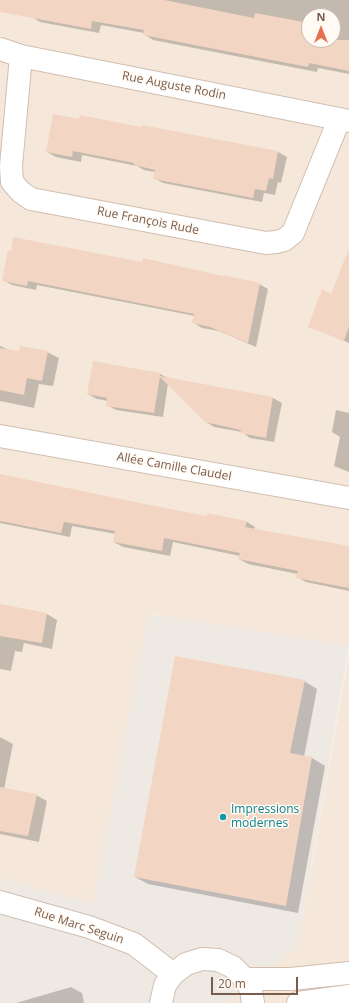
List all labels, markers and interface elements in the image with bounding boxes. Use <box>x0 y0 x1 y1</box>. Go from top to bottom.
north arrow <box>301 8 341 48</box>
text: N <box>317 9 325 24</box>
street label: Rue Auguste Rodin <box>121 69 227 103</box>
street label: Rue François Rude <box>96 204 200 238</box>
street label: Allée Camille Claudel <box>116 450 232 484</box>
place label: Impressions modernes <box>231 803 299 831</box>
marker: Impressions modernes <box>218 812 228 822</box>
street label: Rue Marc Seguin <box>32 905 126 947</box>
scale bar <box>213 969 300 995</box>
text: 20 m <box>218 975 246 992</box>

